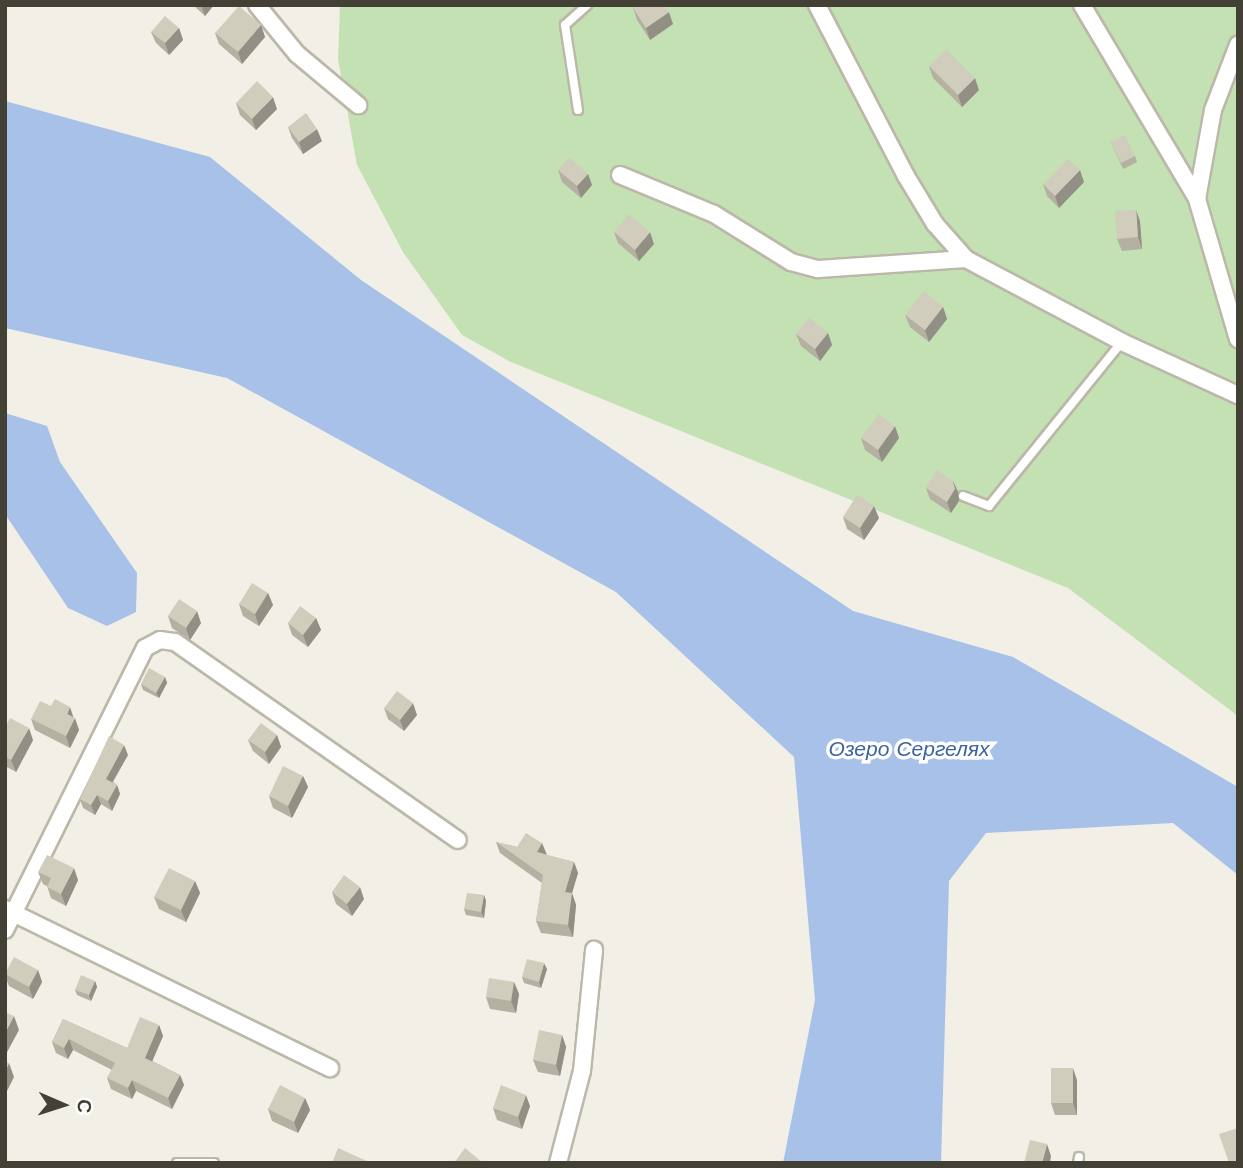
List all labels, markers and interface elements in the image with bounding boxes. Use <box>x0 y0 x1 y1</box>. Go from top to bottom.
water label: Озеро Сергелях <box>828 736 990 762</box>
north arrow <box>28 1070 98 1140</box>
text: С <box>73 1099 96 1114</box>

